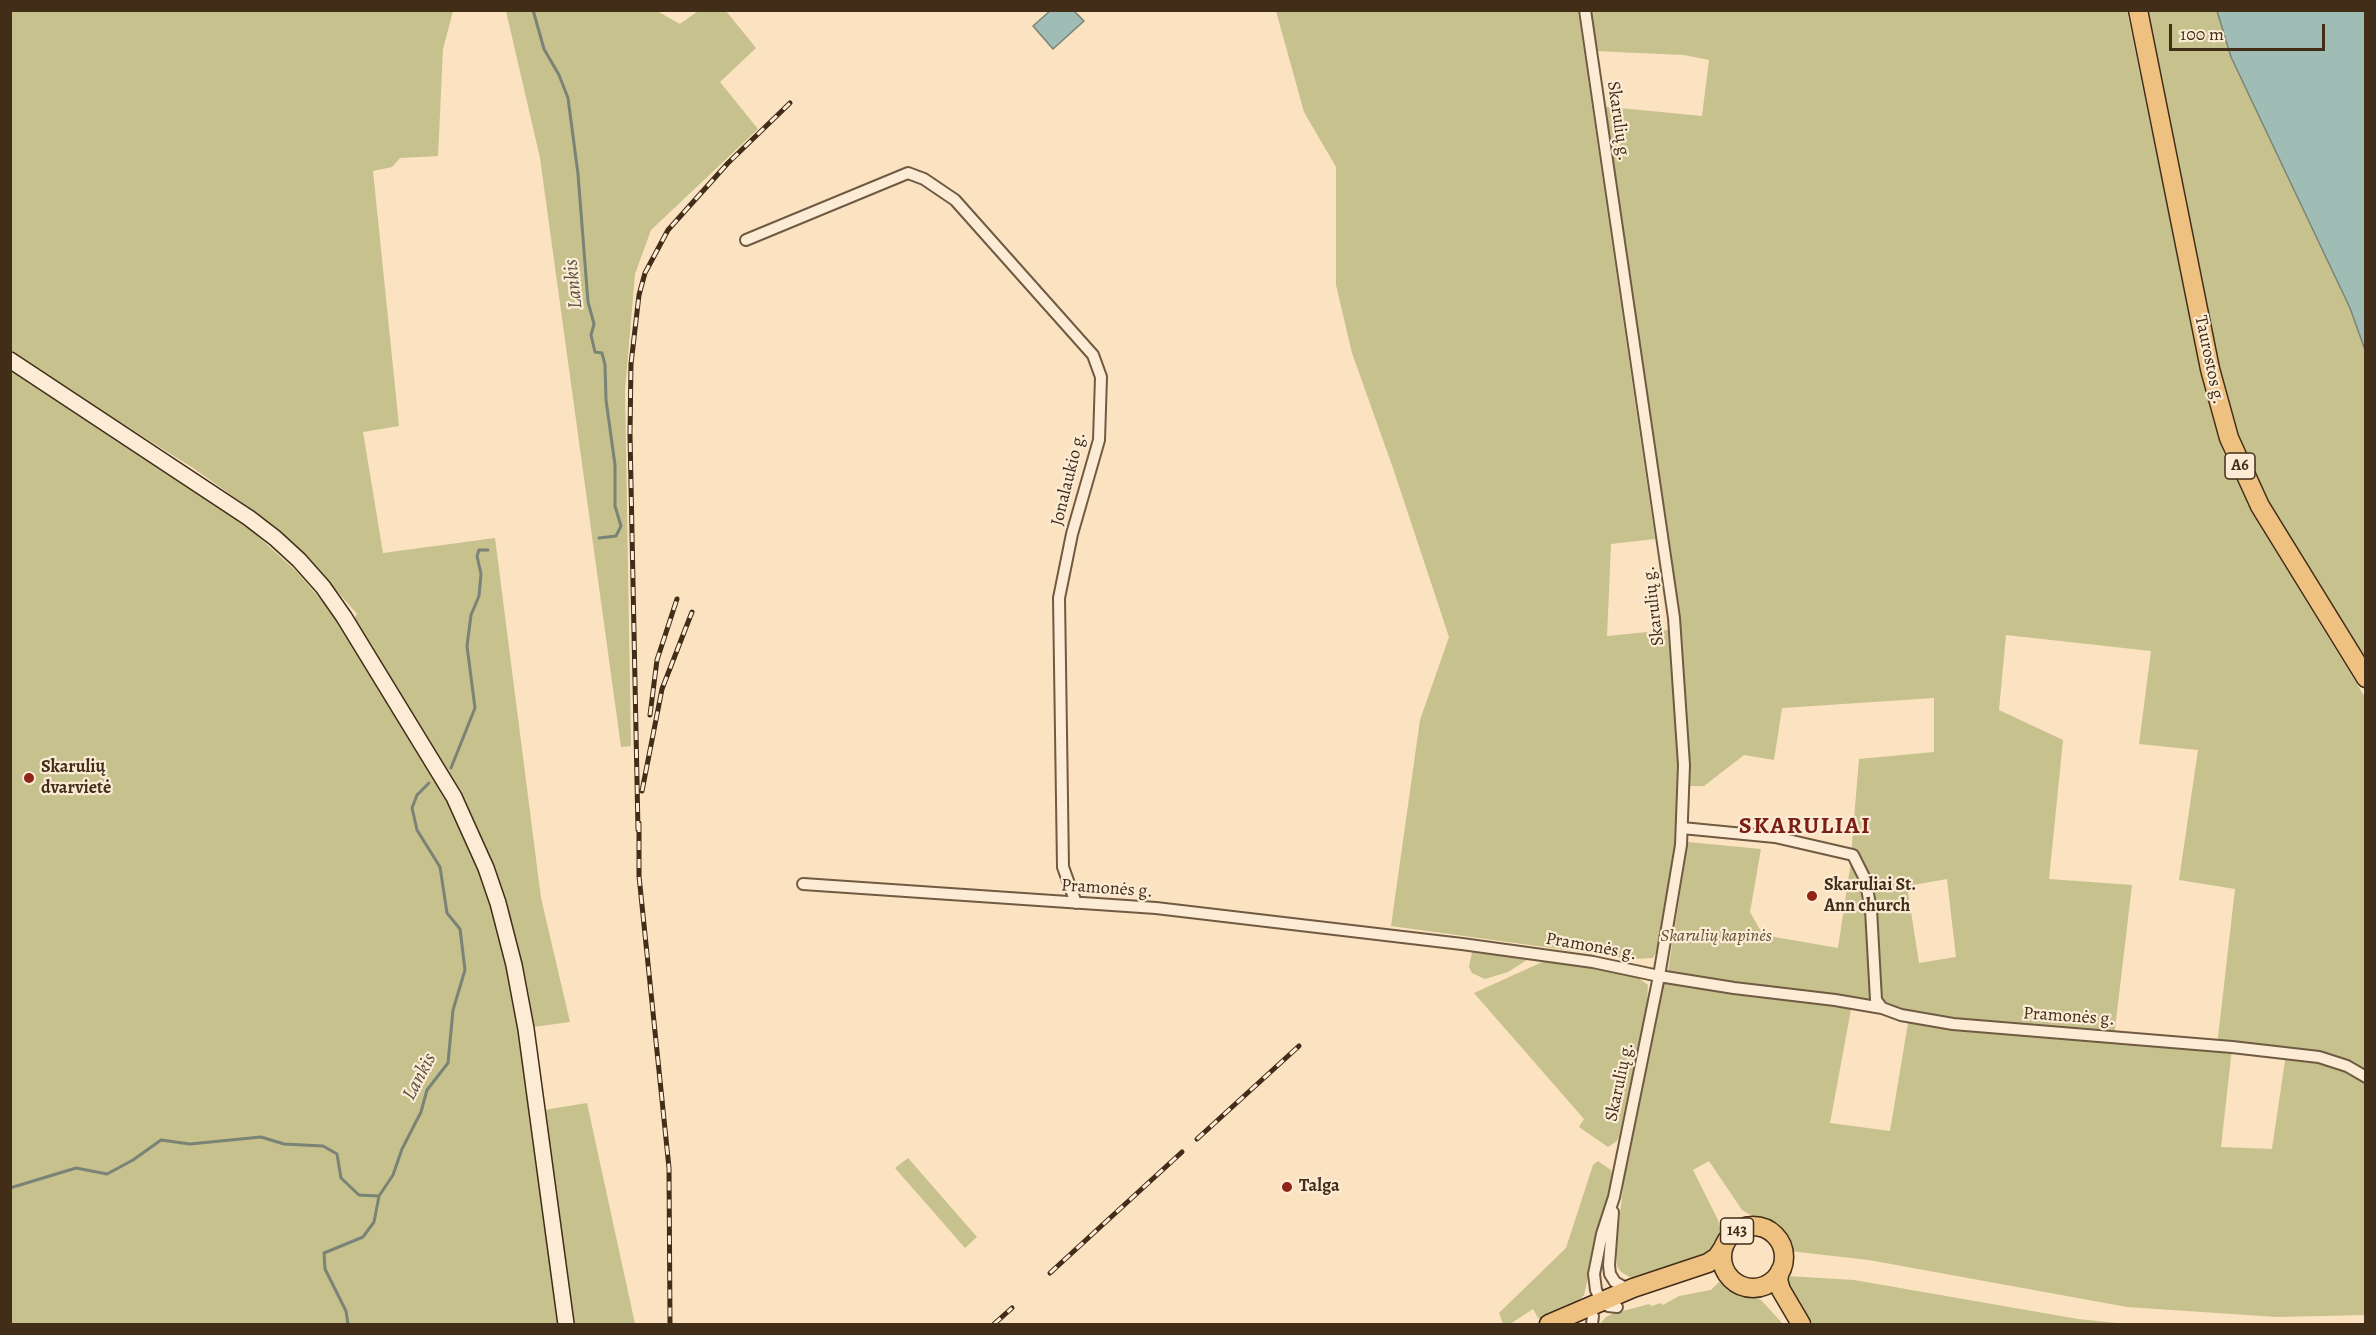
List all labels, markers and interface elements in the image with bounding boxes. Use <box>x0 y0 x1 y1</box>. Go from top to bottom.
scale bar <box>2172 12 2328 50</box>
text: 100 m <box>2180 22 2224 46</box>
street label: Skarulių g. <box>1602 80 1634 162</box>
water label: Lankis <box>559 258 589 310</box>
street label: Taurostos g. <box>2189 314 2229 406</box>
street label: Jonalaukio g. <box>1047 430 1091 528</box>
road number: A6 <box>2225 453 2255 479</box>
street label: Skarulių g. <box>1638 565 1670 647</box>
place label: Skarulių dvarvietė <box>41 757 111 800</box>
marker: Skarulių dvarvietė <box>22 771 36 785</box>
district label: SKARULIAI <box>1739 813 1871 841</box>
street label: Pramonės g. <box>1060 875 1154 903</box>
place label: Skaruliai St. Ann church <box>1824 875 1916 918</box>
marker: Skaruliai St. Ann church <box>1805 889 1819 903</box>
park label: Skarulių kapinės <box>1660 926 1772 948</box>
street label: Pramonės g. <box>1544 928 1638 966</box>
street label: Pramonės g. <box>2022 1003 2116 1031</box>
street label: Skarulių g. <box>1601 1041 1639 1123</box>
water label: Lankis <box>398 1049 442 1105</box>
place label: Talga <box>1299 1176 1340 1198</box>
marker: Talga <box>1280 1180 1294 1194</box>
road number: 143 <box>1720 1218 1754 1244</box>

